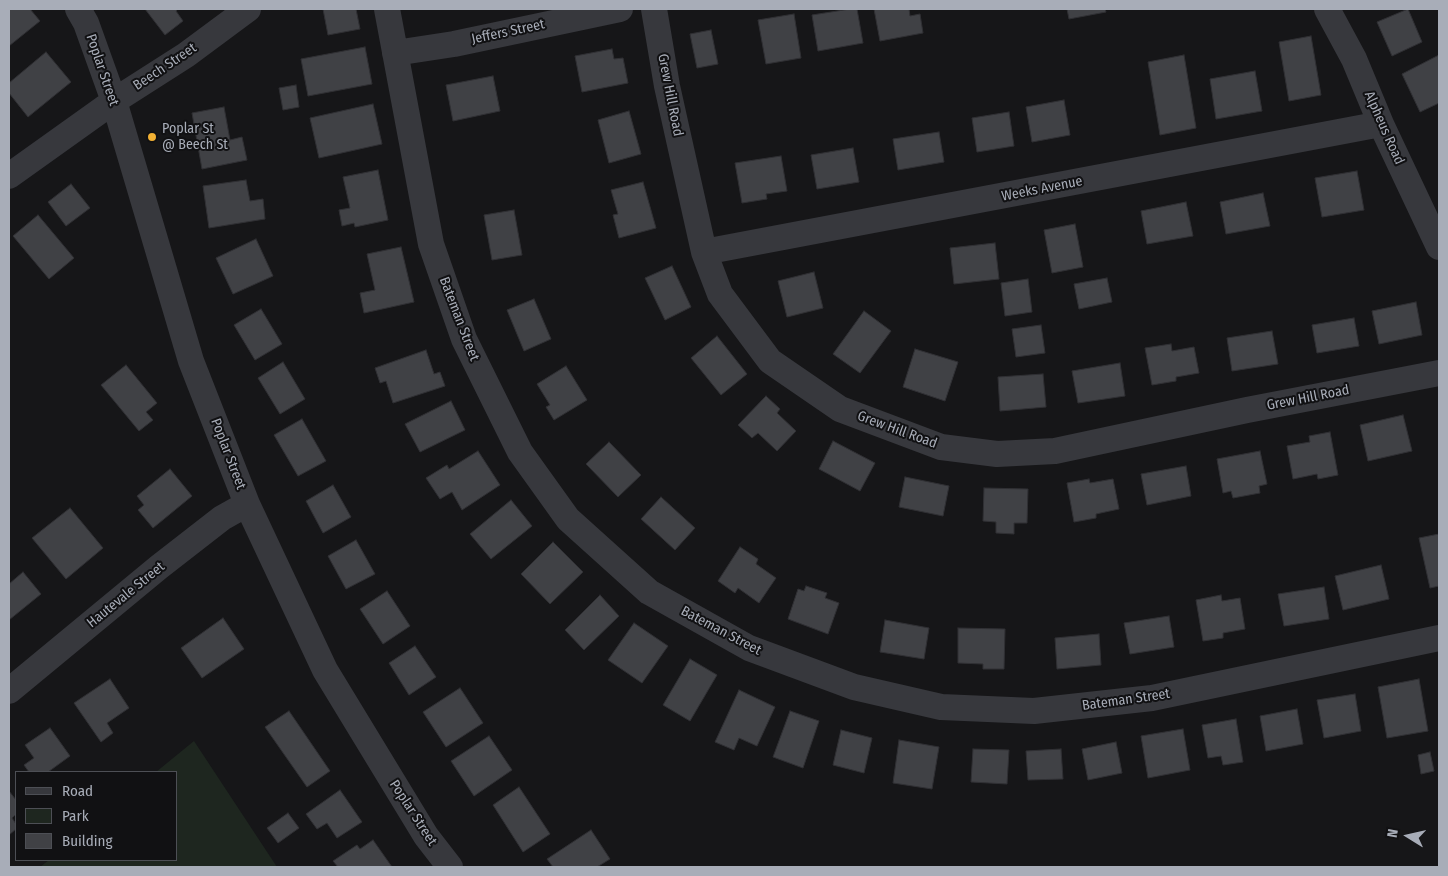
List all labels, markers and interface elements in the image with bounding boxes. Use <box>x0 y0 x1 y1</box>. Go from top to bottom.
street label: Jeffers Street <box>470 16 546 48</box>
street label: Poplar Street <box>82 32 122 108</box>
street label: Beech Street <box>130 40 200 94</box>
street label: Grew Hill Road <box>654 52 686 138</box>
street label: Alpheus Road <box>1360 89 1408 167</box>
place label: Poplar St @ Beech St <box>162 121 228 154</box>
marker: Poplar St @ Beech St <box>146 131 158 143</box>
street label: Weeks Avenue <box>1000 173 1084 205</box>
street label: Bateman Street <box>435 275 483 363</box>
street label: Grew Hill Road <box>1265 382 1351 414</box>
street label: Grew Hill Road <box>855 408 939 452</box>
street label: Poplar Street <box>207 416 249 492</box>
street label: Hautevale Street <box>84 559 168 631</box>
street label: Bateman Street <box>678 603 764 659</box>
street label: Bateman Street <box>1081 686 1171 714</box>
legend <box>15 771 178 861</box>
street label: Poplar Street <box>386 777 440 849</box>
text: Road <box>62 782 93 800</box>
text: Park <box>62 807 89 825</box>
north arrow <box>1383 811 1433 861</box>
text: N <box>1384 828 1402 839</box>
text: Building <box>62 832 113 850</box>

